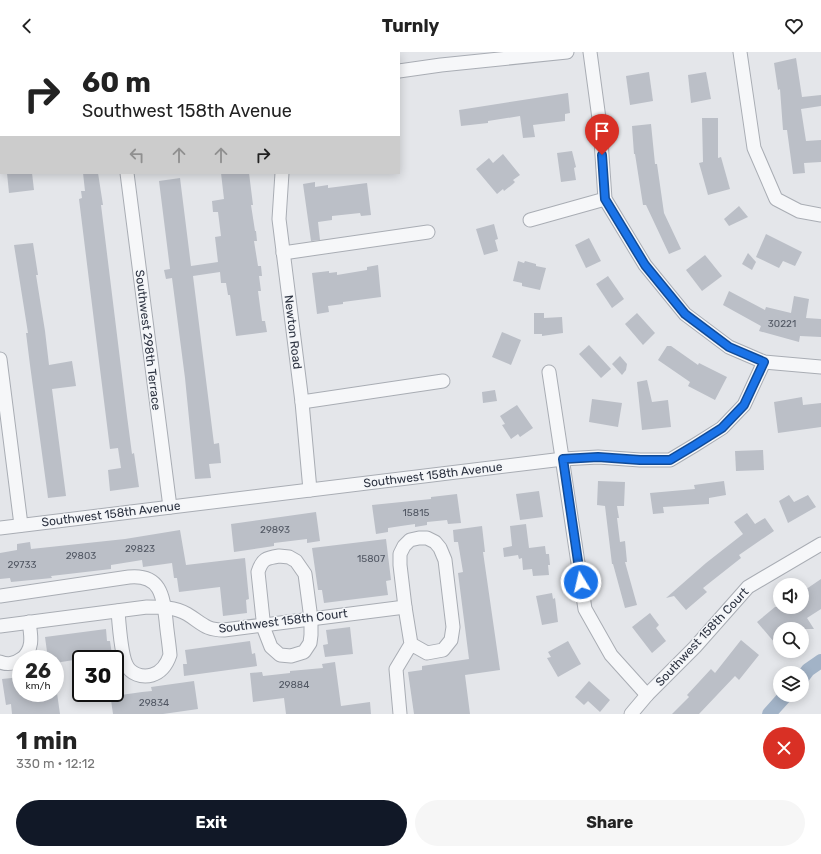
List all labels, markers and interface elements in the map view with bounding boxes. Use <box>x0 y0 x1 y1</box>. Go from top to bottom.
icon: back <box>16 15 38 37</box>
text: Turnly <box>382 15 439 37</box>
icon: heart <box>783 15 805 37</box>
text: 60 m <box>82 66 151 99</box>
icon: right <box>16 68 68 120</box>
text: Southwest 158th Avenue <box>82 100 292 122</box>
pin <box>585 114 619 155</box>
icon: arrive <box>591 120 613 142</box>
icon: left <box>126 144 148 166</box>
icon: ahead <box>168 144 190 166</box>
icon: ahead <box>210 144 232 166</box>
icon: right <box>252 144 274 166</box>
street label: Southwest 298th Terrace <box>132 269 164 411</box>
street label: Newton Road <box>281 294 305 370</box>
house number: 30221 <box>768 318 796 330</box>
street label: Southwest 158th Avenue <box>363 459 504 490</box>
street label: Southwest 158th Avenue <box>41 498 182 529</box>
house number: 15815 <box>403 507 429 519</box>
house number: 29893 <box>260 524 290 536</box>
house number: 29823 <box>125 543 155 555</box>
house number: 29803 <box>66 550 96 562</box>
house number: 15807 <box>357 553 385 565</box>
house number: 29733 <box>8 559 36 571</box>
position arrow <box>560 561 602 603</box>
map controls <box>773 578 809 702</box>
button: sound <box>773 578 809 614</box>
street label: Southwest 158th Court <box>653 585 752 689</box>
street label: Southwest 158th Court <box>218 606 348 636</box>
button: search <box>773 622 809 658</box>
speed limit sign: 30 <box>72 650 124 702</box>
text: 26 <box>25 659 51 683</box>
button: layers <box>773 666 809 702</box>
house number: 29884 <box>279 679 309 691</box>
text: km/h <box>26 680 50 692</box>
house number: 29834 <box>139 697 169 709</box>
text: 1 min <box>16 727 77 755</box>
button: close <box>763 727 805 769</box>
text: 330 m · 12:12 <box>16 756 95 771</box>
button: Exit <box>16 800 407 846</box>
button: Share <box>415 800 805 846</box>

